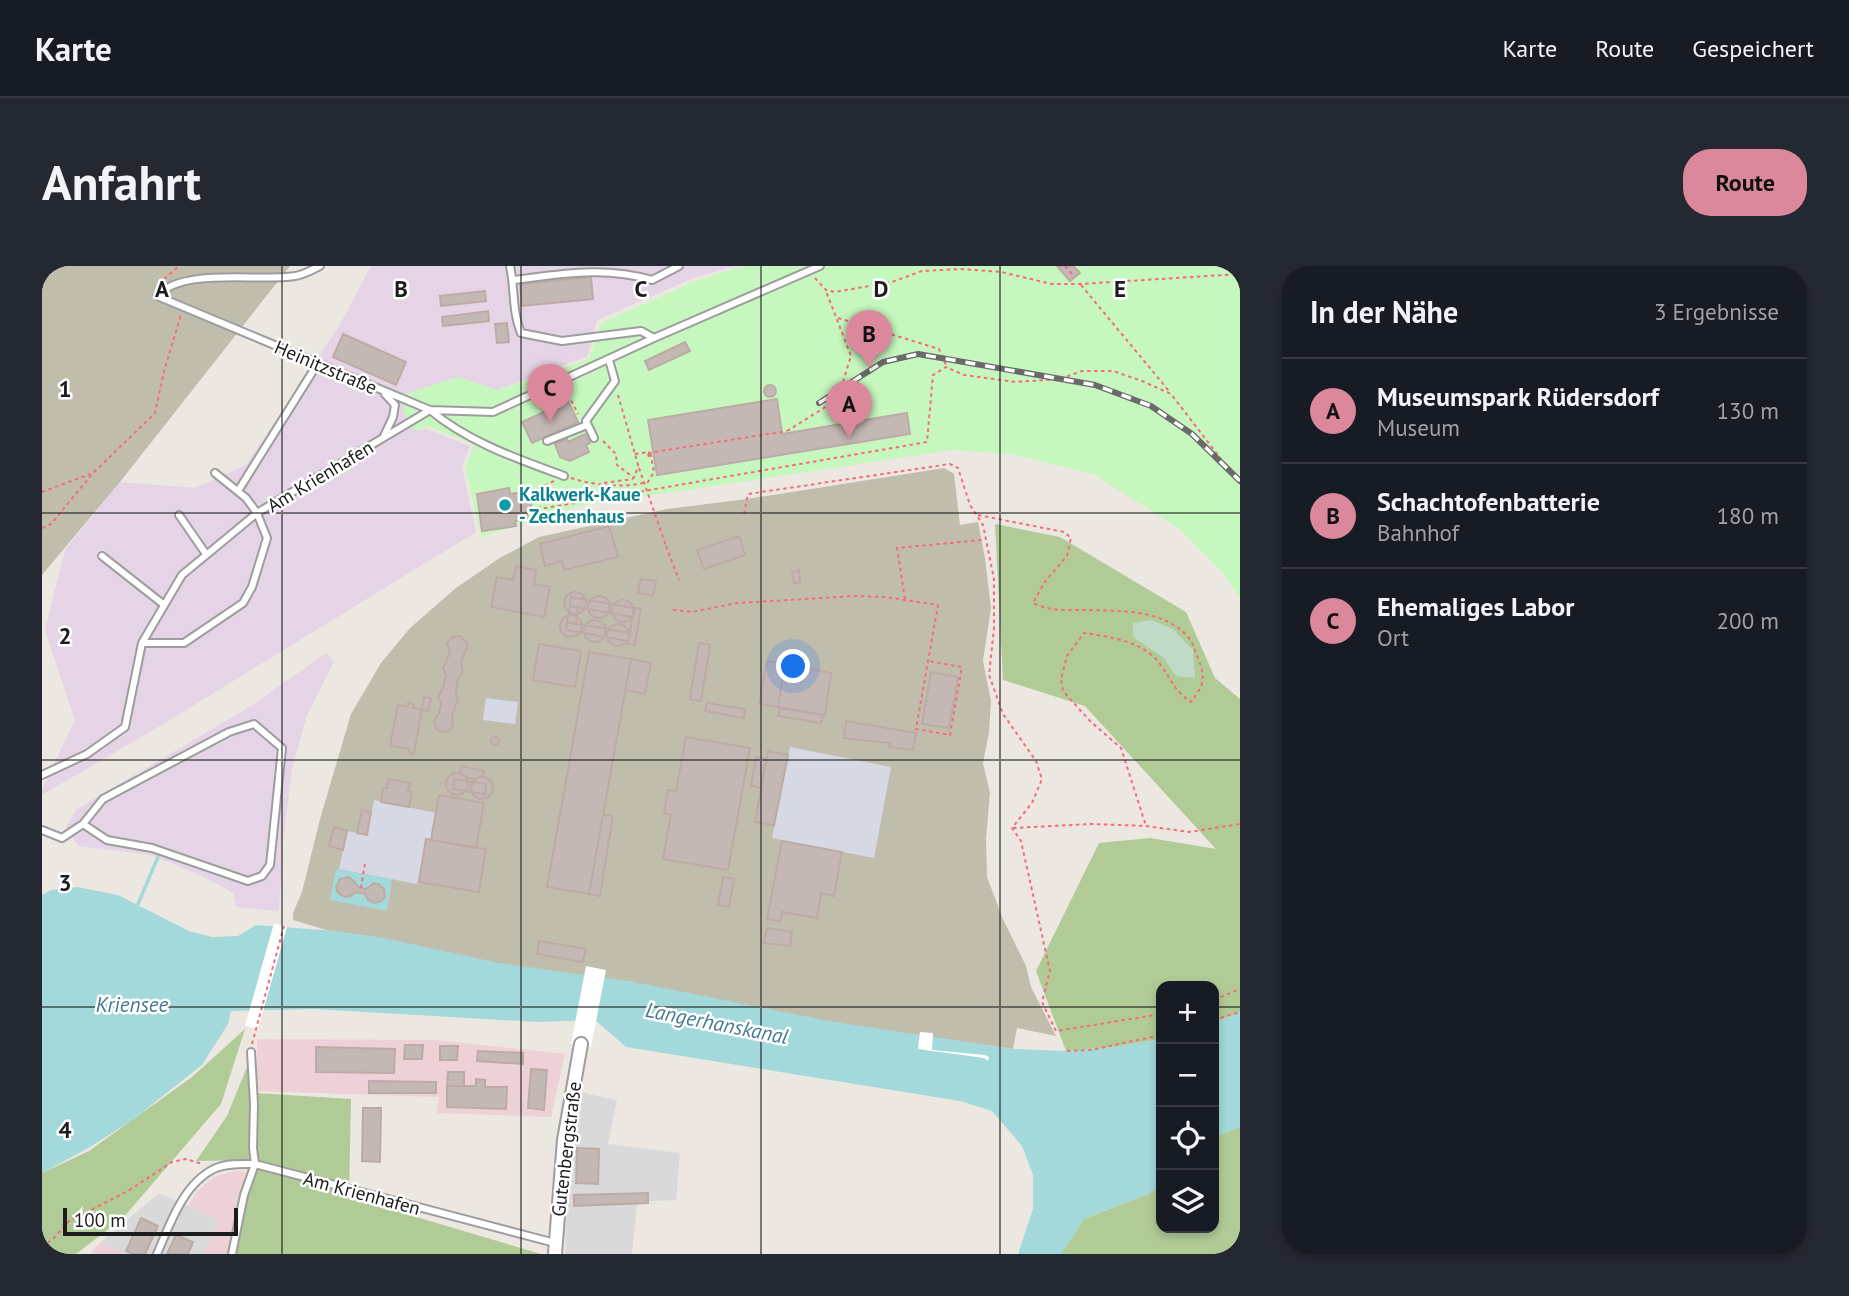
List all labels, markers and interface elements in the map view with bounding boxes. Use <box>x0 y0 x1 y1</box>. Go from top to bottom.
text: Karte <box>35 27 112 70</box>
text: Karte <box>1502 33 1557 64</box>
text: Route <box>1595 33 1654 64</box>
text: Gespeichert <box>1692 33 1814 64</box>
button: Route <box>1683 149 1807 216</box>
text: Anfahrt <box>42 150 201 214</box>
text: A <box>155 274 169 303</box>
text: B <box>394 274 408 303</box>
text: C <box>635 274 648 303</box>
text: D <box>874 274 888 303</box>
text: E <box>1114 274 1126 303</box>
text: In der Nähe <box>1310 292 1458 331</box>
text: 3 Ergebnisse <box>1654 297 1779 326</box>
pin: B <box>846 310 892 368</box>
street label: Heinitzstraße <box>271 335 381 399</box>
pin: C <box>527 364 573 422</box>
text: 1 <box>58 374 72 403</box>
pin: A <box>826 380 872 438</box>
text: Museumspark Rüdersdorf <box>1377 380 1659 413</box>
text: A <box>1326 396 1340 425</box>
text: 130 m <box>1717 396 1779 425</box>
text: Museum <box>1377 413 1460 442</box>
street label: Am Krienhafen <box>262 435 378 517</box>
place label: Kalkwerk-Kaue - Zechenhaus <box>519 482 641 528</box>
text: Schachtofenbatterie <box>1377 485 1600 518</box>
marker: Kalkwerk-Kaue - Zechenhaus <box>497 497 513 513</box>
text: B <box>1326 501 1340 530</box>
text: 180 m <box>1717 501 1779 530</box>
text: Bahnhof <box>1377 518 1459 547</box>
text: Ehemaliges Labor <box>1377 590 1574 623</box>
text: C <box>1327 606 1339 635</box>
text: 200 m <box>1717 606 1779 635</box>
text: 2 <box>58 621 72 650</box>
text: Ort <box>1377 623 1409 652</box>
your location <box>776 649 810 683</box>
text: 3 <box>58 868 72 897</box>
map controls <box>1156 981 1219 1233</box>
button: + <box>1156 981 1219 1044</box>
water label: Kriensee <box>96 991 168 1018</box>
water label: Langerhanskanal <box>643 996 791 1050</box>
button: − <box>1156 1044 1219 1107</box>
street label: Gutenbergstraße <box>546 1080 586 1218</box>
button: locate <box>1156 1107 1219 1170</box>
text: 4 <box>58 1115 72 1144</box>
street label: Am Krienhafen <box>301 1166 423 1220</box>
button: layers <box>1156 1170 1219 1233</box>
scale bar <box>63 1205 238 1237</box>
text: 100 m <box>74 1208 126 1232</box>

